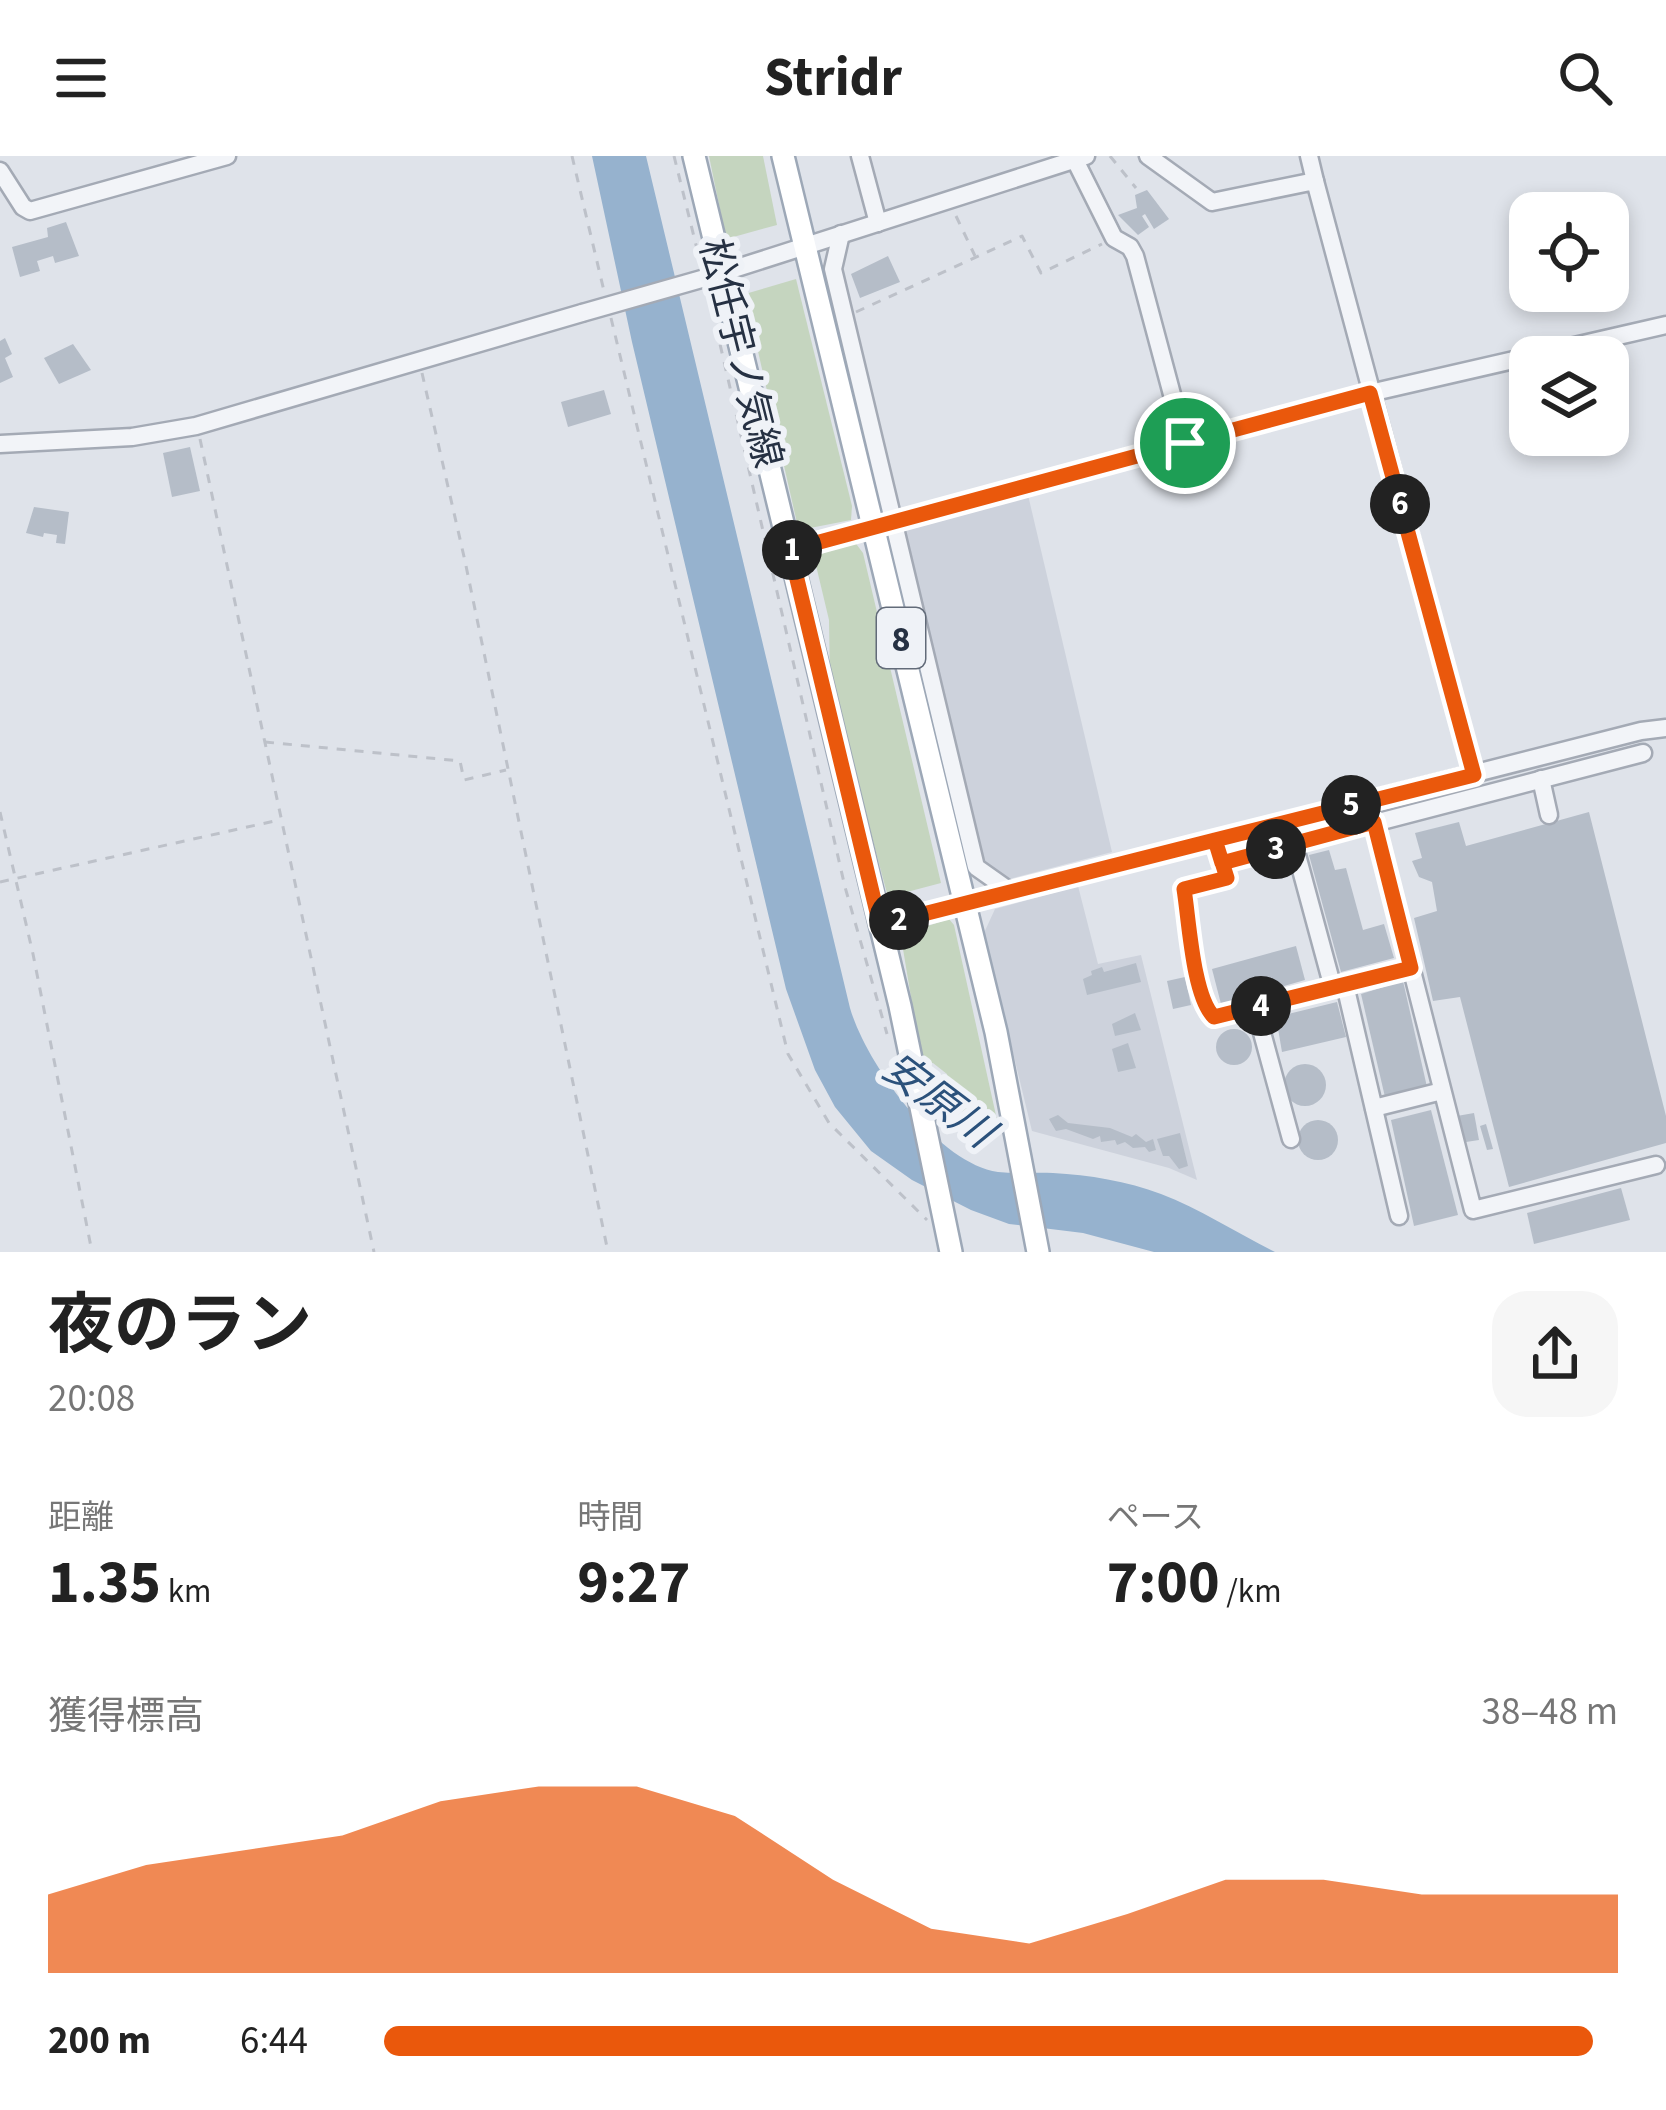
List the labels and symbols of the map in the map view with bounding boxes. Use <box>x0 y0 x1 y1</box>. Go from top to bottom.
street label: 松任宇ノ気線 <box>685 233 796 474</box>
pin <box>1134 392 1236 494</box>
pin: 6 <box>1370 474 1430 534</box>
pin: 1 <box>762 520 822 580</box>
road number: 8 <box>877 608 925 668</box>
pin: 5 <box>1321 775 1381 835</box>
pin: 3 <box>1246 819 1306 879</box>
pin: 2 <box>869 890 929 950</box>
pin: 4 <box>1231 976 1291 1036</box>
water label: 安原川 <box>869 1039 1009 1165</box>

